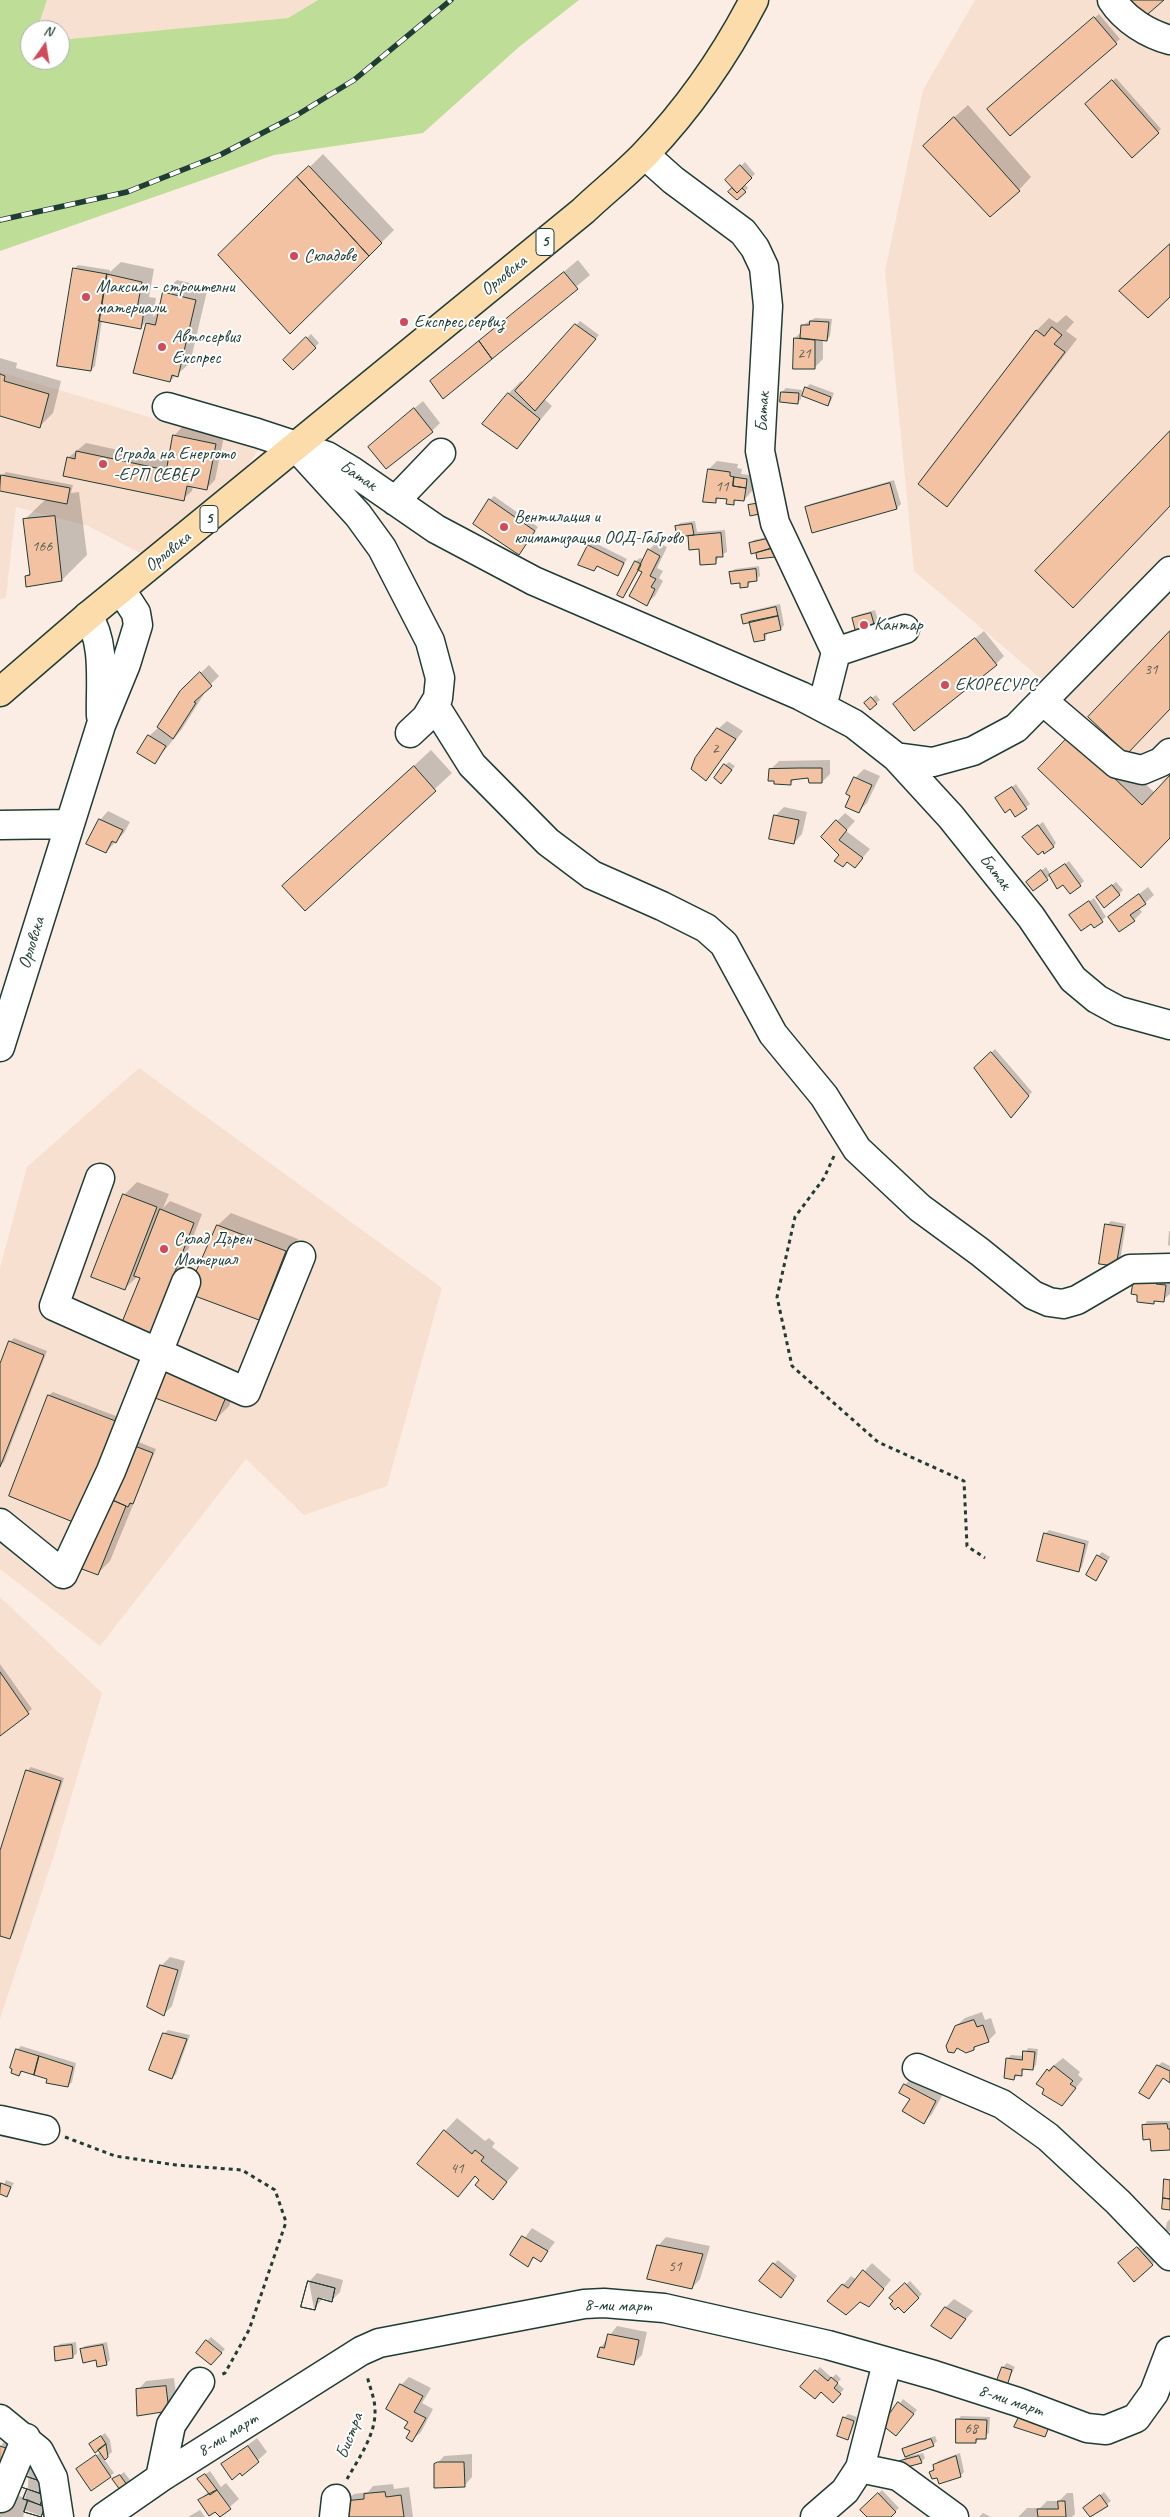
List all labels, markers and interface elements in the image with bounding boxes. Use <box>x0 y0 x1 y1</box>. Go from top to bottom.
north arrow <box>20 20 70 70</box>
text: N <box>42 22 54 40</box>
road number: 5 <box>536 228 554 256</box>
place label: Складове <box>304 245 356 267</box>
marker: Складове <box>288 250 300 262</box>
street label: Орловска <box>477 251 531 301</box>
place label: Максим - строителни материали <box>96 276 235 318</box>
marker: Максим - строителни материали <box>80 291 92 303</box>
place label: Експрес сервиз <box>414 311 504 333</box>
marker: Експрес сервиз <box>398 316 410 328</box>
place label: Автосервиз Експрес <box>172 326 240 368</box>
marker: Автосервиз Експрес <box>156 341 168 353</box>
house number: 21 <box>797 345 811 363</box>
street label: Батак <box>751 391 775 433</box>
place label: Сграда на Енергото -ЕРП СЕВЕР <box>113 443 235 486</box>
street label: Батак <box>335 456 381 496</box>
marker: Сграда на Енергото -ЕРП СЕВЕР <box>97 458 109 470</box>
house number: 11 <box>715 478 729 496</box>
road number: 5 <box>200 506 218 532</box>
place label: Вентилация и климатизация ООД-Габрово <box>514 506 683 548</box>
marker: Вентилация и климатизация ООД-Габрово <box>498 521 510 533</box>
street label: Орловска <box>141 527 195 577</box>
house number: 166 <box>32 538 52 556</box>
place label: Кантар <box>874 614 923 636</box>
marker: Кантар <box>858 619 870 631</box>
house number: 31 <box>1144 661 1158 679</box>
place label: ЕКОРЕСУРС <box>955 674 1036 696</box>
marker: ЕКОРЕСУРС <box>939 679 951 691</box>
house number: 2 <box>712 740 718 758</box>
street label: Батак <box>974 850 1016 894</box>
street label: Орловска <box>14 915 50 971</box>
place label: Склад Дърен Материал <box>174 1228 251 1270</box>
marker: Склад Дърен Материал <box>158 1243 170 1255</box>
house number: 41 <box>450 2160 464 2178</box>
house number: 51 <box>668 2258 682 2276</box>
street label: 8-ми март <box>584 2295 652 2317</box>
street label: 8-ми март <box>975 2380 1047 2422</box>
street label: 8-ми март <box>193 2408 263 2462</box>
street label: Бистра <box>331 2410 369 2462</box>
house number: 68 <box>964 2420 978 2438</box>

